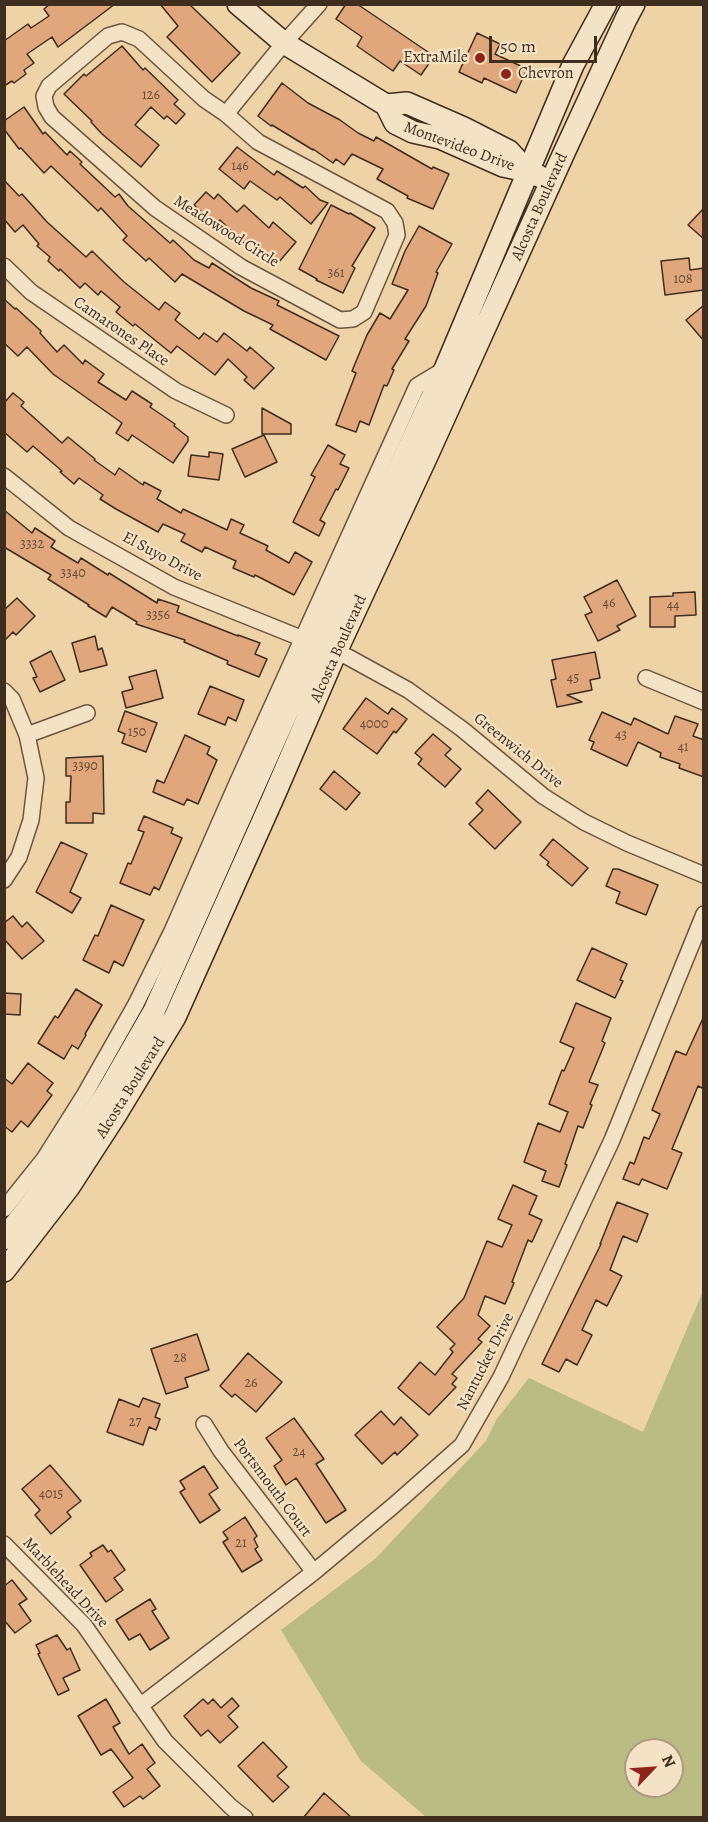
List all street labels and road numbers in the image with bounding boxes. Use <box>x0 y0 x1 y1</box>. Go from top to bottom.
street label: Montevideo Drive <box>401 118 517 176</box>
street label: Alcosta Boulevard <box>508 150 572 264</box>
street label: Meadowood Circle <box>170 192 282 272</box>
street label: Camarones Place <box>69 293 173 371</box>
street label: El Suyo Drive <box>119 528 205 586</box>
street label: Alcosta Boulevard <box>307 592 371 706</box>
street label: Greenwich Drive <box>469 709 567 793</box>
street label: Alcosta Boulevard <box>92 1034 170 1142</box>
street label: Nantucket Drive <box>453 1310 519 1414</box>
street label: Portsmouth Court <box>229 1435 315 1541</box>
street label: Marblehead Drive <box>18 1534 112 1632</box>

